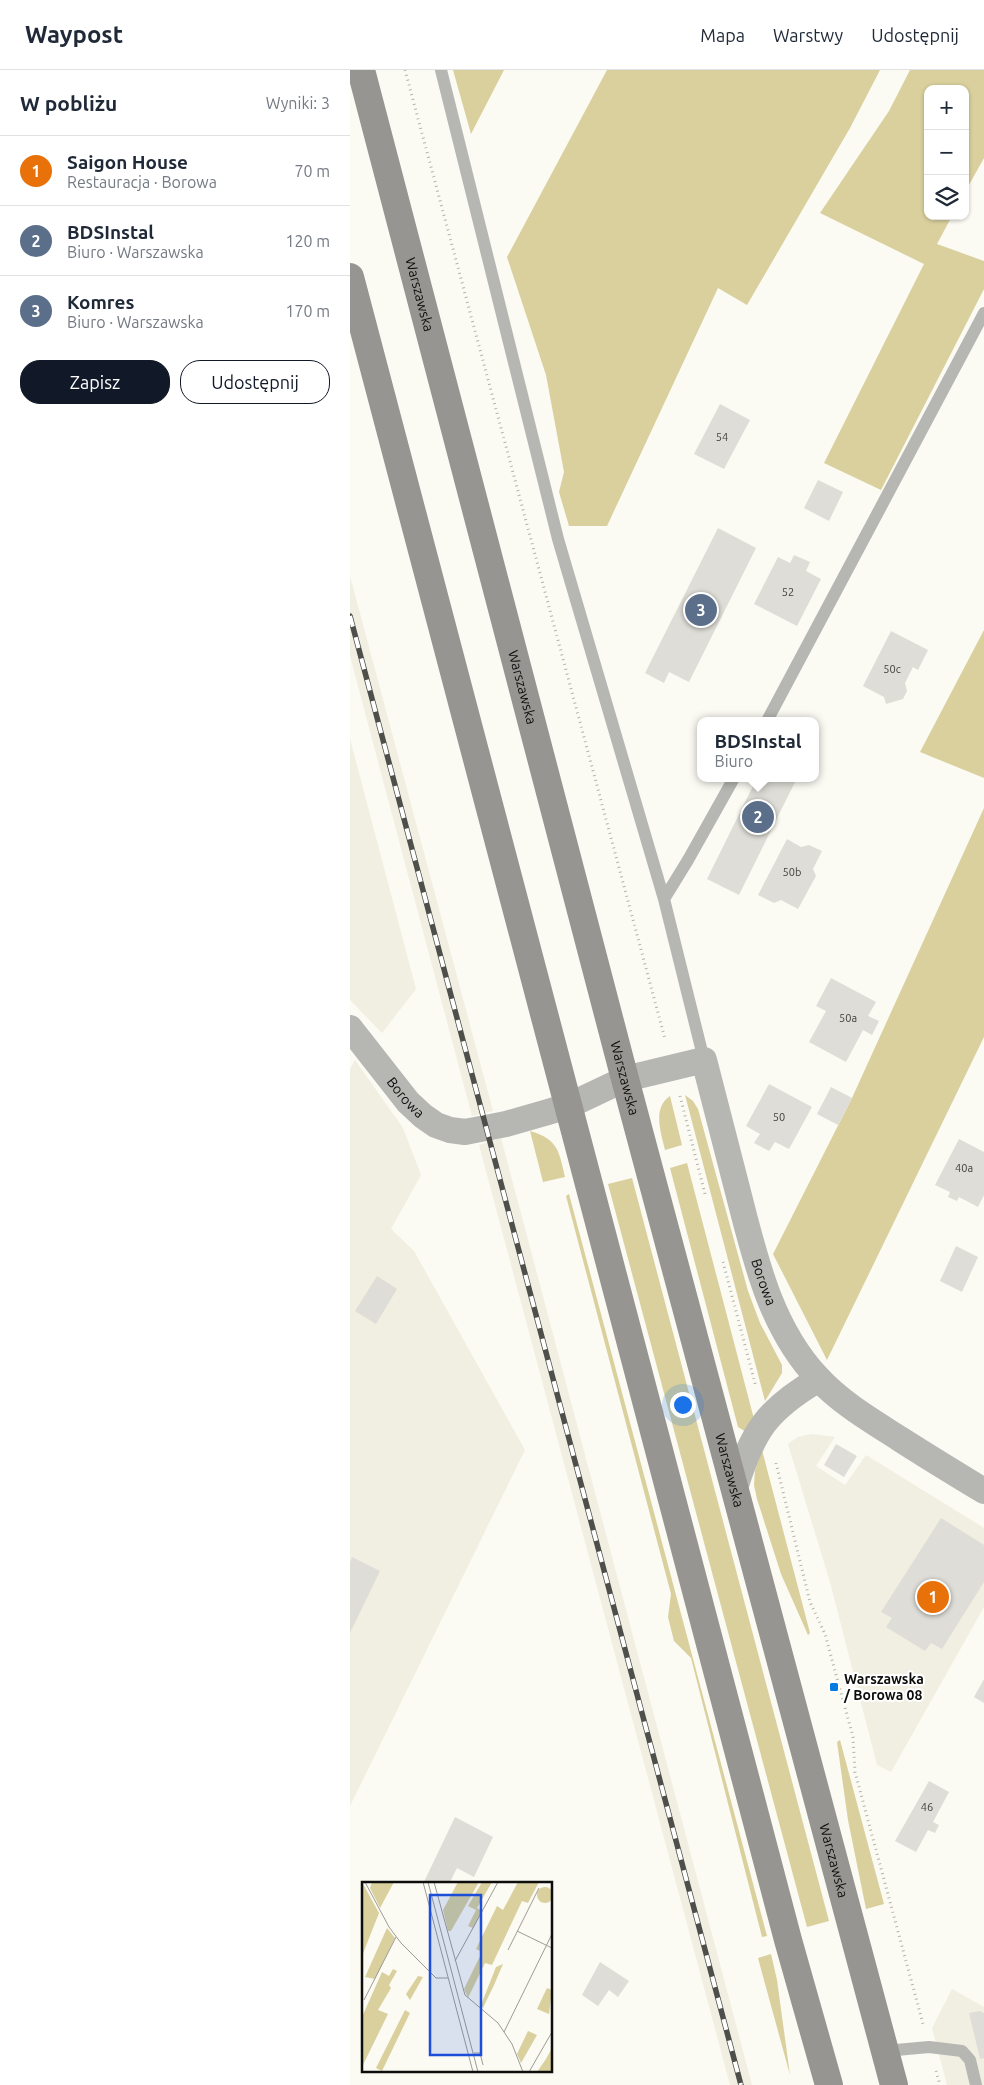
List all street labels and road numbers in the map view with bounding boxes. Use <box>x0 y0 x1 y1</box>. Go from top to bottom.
street label: Warszawska <box>402 256 437 333</box>
street label: Warszawska <box>505 648 540 726</box>
street label: Warszawska <box>607 1039 642 1117</box>
street label: Borowa <box>384 1074 428 1121</box>
street label: Borowa <box>748 1257 779 1308</box>
street label: Warszawska <box>712 1431 747 1509</box>
street label: Warszawska <box>816 1822 852 1899</box>

